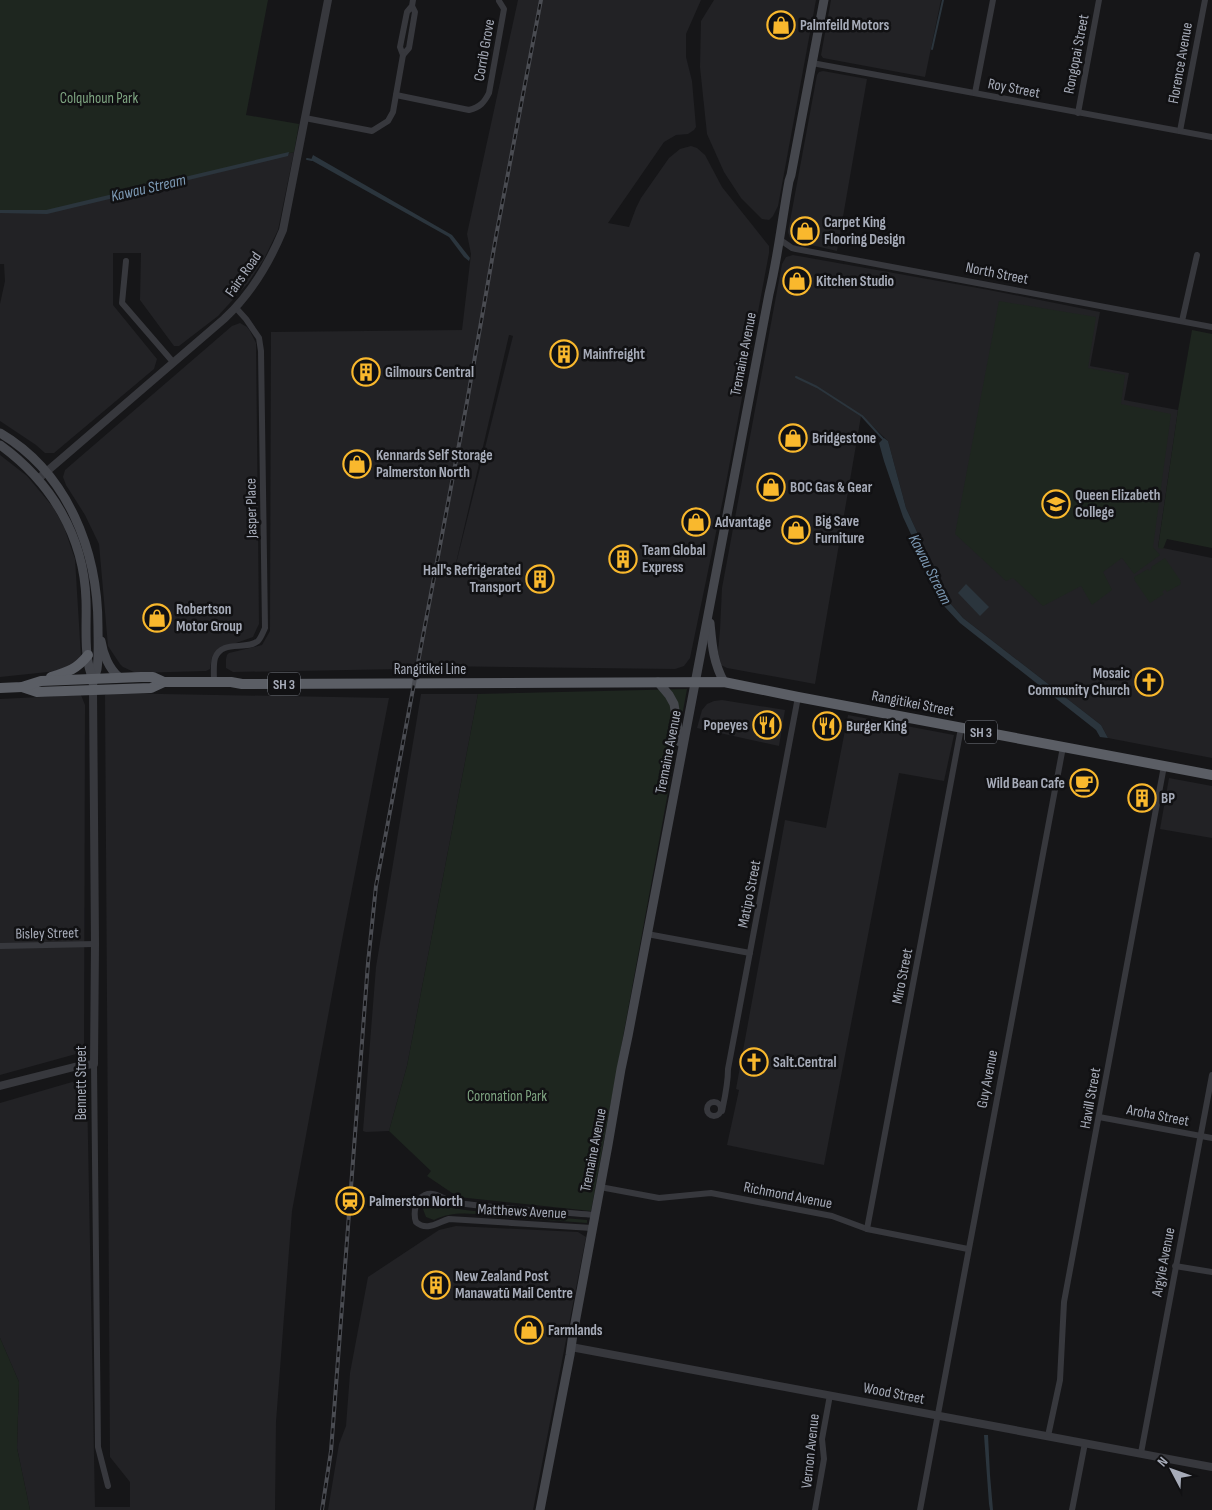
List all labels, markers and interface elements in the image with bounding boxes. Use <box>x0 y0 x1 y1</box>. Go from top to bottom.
shop icon: Palmfeild Motors <box>766 10 796 40</box>
street label: Rongopai Street <box>1060 12 1094 95</box>
place label: Palmfeild Motors <box>800 16 890 35</box>
street label: Corrib Grove <box>470 18 499 83</box>
street label: Florence Avenue <box>1164 21 1197 105</box>
street label: Roy Street <box>986 74 1042 103</box>
park label: Colquhoun Park <box>60 89 138 108</box>
water label: Kawau Stream <box>109 171 188 206</box>
place label: Carpet King Flooring Design <box>824 213 905 249</box>
shop icon: Carpet King Flooring Design <box>790 216 820 246</box>
street label: Fairs Road <box>221 248 266 301</box>
street label: North Street <box>964 258 1030 289</box>
shop icon: Kitchen Studio <box>782 266 812 296</box>
place label: Kitchen Studio <box>816 272 894 291</box>
street label: Tremaine Avenue <box>726 311 761 398</box>
building icon: Mainfreight <box>549 339 579 369</box>
place label: Mainfreight <box>583 345 645 364</box>
building icon: Gilmours Central <box>351 357 381 387</box>
place label: Gilmours Central <box>385 363 474 382</box>
shop icon: Bridgestone <box>778 423 808 453</box>
place label: Bridgestone <box>812 429 876 448</box>
place label: Kennards Self Storage Palmerston North <box>376 446 493 482</box>
shop icon: Kennards Self Storage Palmerston North <box>342 449 372 479</box>
shop icon: BOC Gas & Gear <box>756 472 786 502</box>
street label: Jasper Place <box>241 478 262 539</box>
place label: BOC Gas & Gear <box>790 478 873 497</box>
place label: Queen Elizabeth College <box>1075 486 1160 522</box>
school or university icon: Queen Elizabeth College <box>1041 489 1071 519</box>
shop icon: Advantage <box>681 507 711 537</box>
place label: Big Save Furniture <box>815 512 864 548</box>
place label: Advantage <box>714 513 771 532</box>
shop icon: Big Save Furniture <box>781 515 811 545</box>
water label: Kawau Stream <box>904 531 955 608</box>
place label: Team Global Express <box>642 541 706 577</box>
building icon: Team Global Express <box>608 544 638 574</box>
place label: Hall's Refrigerated Transport <box>423 561 521 597</box>
building icon: Hall's Refrigerated Transport <box>525 564 555 594</box>
place label: Robertson Motor Group <box>176 600 242 636</box>
shop icon: Robertson Motor Group <box>142 603 172 633</box>
street label: Rangitikei Line <box>394 660 466 679</box>
place label: Mosaic Community Church <box>1028 664 1130 700</box>
church icon: Mosaic Community Church <box>1134 667 1164 697</box>
road number: SH 3 <box>268 672 300 696</box>
street label: Rangitikei Street <box>870 686 956 721</box>
street label: Tremaine Avenue <box>651 709 686 796</box>
restaurant icon: Popeyes <box>752 710 782 740</box>
restaurant icon: Burger King <box>812 711 842 741</box>
place label: Popeyes <box>704 716 748 735</box>
place label: Burger King <box>846 717 908 736</box>
road number: SH 3 <box>965 720 997 744</box>
cafe icon: Wild Bean Cafe <box>1069 768 1099 798</box>
place label: Wild Bean Cafe <box>986 774 1065 793</box>
building icon: BP <box>1127 783 1157 813</box>
place label: BP <box>1161 789 1175 808</box>
street label: Matipo Street <box>734 858 765 930</box>
street label: Bisley Street <box>15 923 79 944</box>
street label: Miro Street <box>888 946 917 1005</box>
street label: Bennett Street <box>72 1045 91 1120</box>
church icon: Salt.Central <box>739 1047 769 1077</box>
street label: Guy Avenue <box>973 1049 1002 1110</box>
place label: Salt.Central <box>773 1053 837 1072</box>
street label: Havill Street <box>1076 1066 1105 1130</box>
park label: Coronation Park <box>467 1087 547 1106</box>
street label: Aroha Street <box>1124 1100 1191 1131</box>
street label: Tremaine Avenue <box>576 1107 611 1194</box>
street label: Richmond Avenue <box>742 1178 834 1213</box>
station icon: Palmerston North <box>335 1186 365 1216</box>
place label: Palmerston North <box>369 1192 463 1211</box>
street label: Matthews Avenue <box>477 1200 567 1223</box>
street label: Argyle Avenue <box>1147 1226 1179 1299</box>
place label: New Zealand Post Manawatū Mail Centre <box>455 1267 573 1303</box>
building icon: New Zealand Post Manawatū Mail Centre <box>421 1270 451 1300</box>
shop icon: Farmlands <box>514 1315 544 1345</box>
place label: Farmlands <box>548 1321 603 1340</box>
street label: Wood Street <box>862 1378 927 1409</box>
street label: Vernon Avenue <box>797 1413 824 1489</box>
north arrow <box>1147 1445 1197 1495</box>
text: N <box>1154 1453 1171 1470</box>

